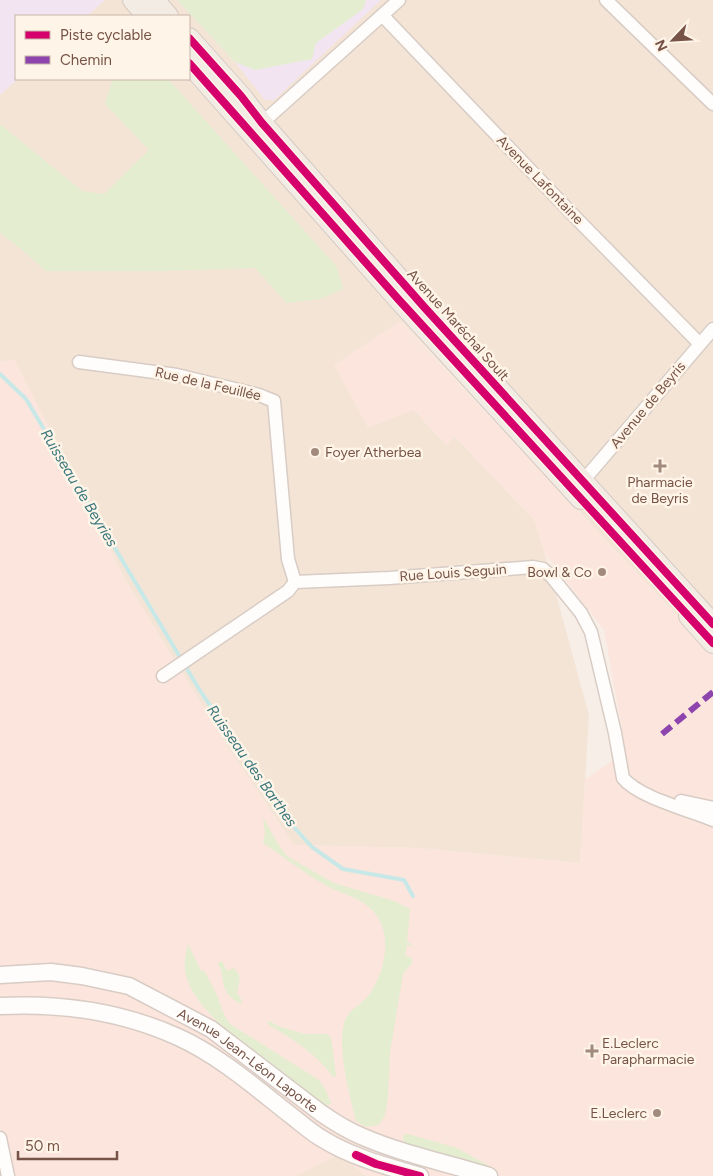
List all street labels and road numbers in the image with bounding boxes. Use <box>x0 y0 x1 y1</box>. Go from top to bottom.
street label: Avenue Lafontaine <box>493 132 587 228</box>
street label: Avenue Maréchal Soult <box>403 266 513 384</box>
street label: Avenue de Beyris <box>607 358 689 452</box>
street label: Rue de la Feuillée <box>153 364 263 405</box>
street label: Rue Louis Seguin <box>399 561 507 585</box>
street label: Avenue Jean-Léon Laporte <box>175 1004 322 1117</box>

